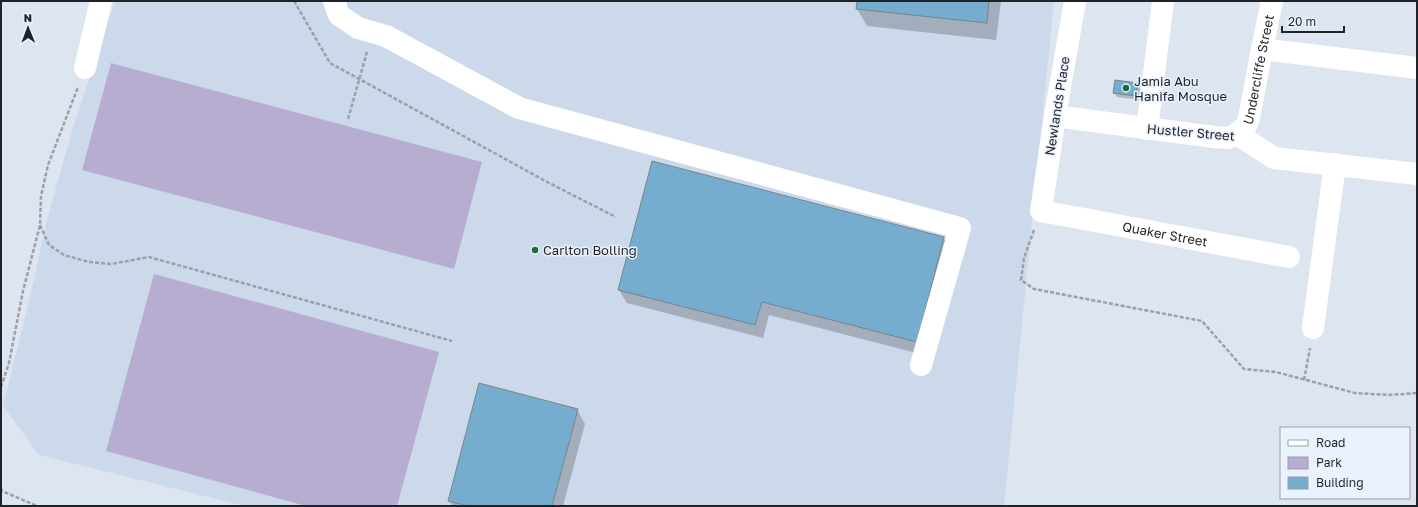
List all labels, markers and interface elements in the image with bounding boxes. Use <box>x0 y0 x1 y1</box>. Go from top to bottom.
north arrow <box>8 8 48 48</box>
scale bar <box>1282 8 1344 34</box>
text: N <box>24 11 32 24</box>
street label: Undercliffe Street <box>1239 13 1277 127</box>
text: 20 m <box>1288 14 1316 29</box>
street label: Newlands Place <box>1041 55 1073 157</box>
place label: Jamia Abu Hanifa Mosque <box>1134 73 1227 104</box>
marker: Jamia Abu Hanifa Mosque <box>1121 83 1131 93</box>
street label: Hustler Street <box>1146 120 1236 144</box>
street label: Quaker Street <box>1121 218 1209 250</box>
place label: Carlton Bolling <box>543 242 637 258</box>
marker: Carlton Bolling <box>530 245 540 255</box>
legend <box>1280 427 1410 499</box>
text: Road <box>1316 435 1345 450</box>
text: Park <box>1316 455 1342 470</box>
text: Building <box>1316 475 1364 490</box>

